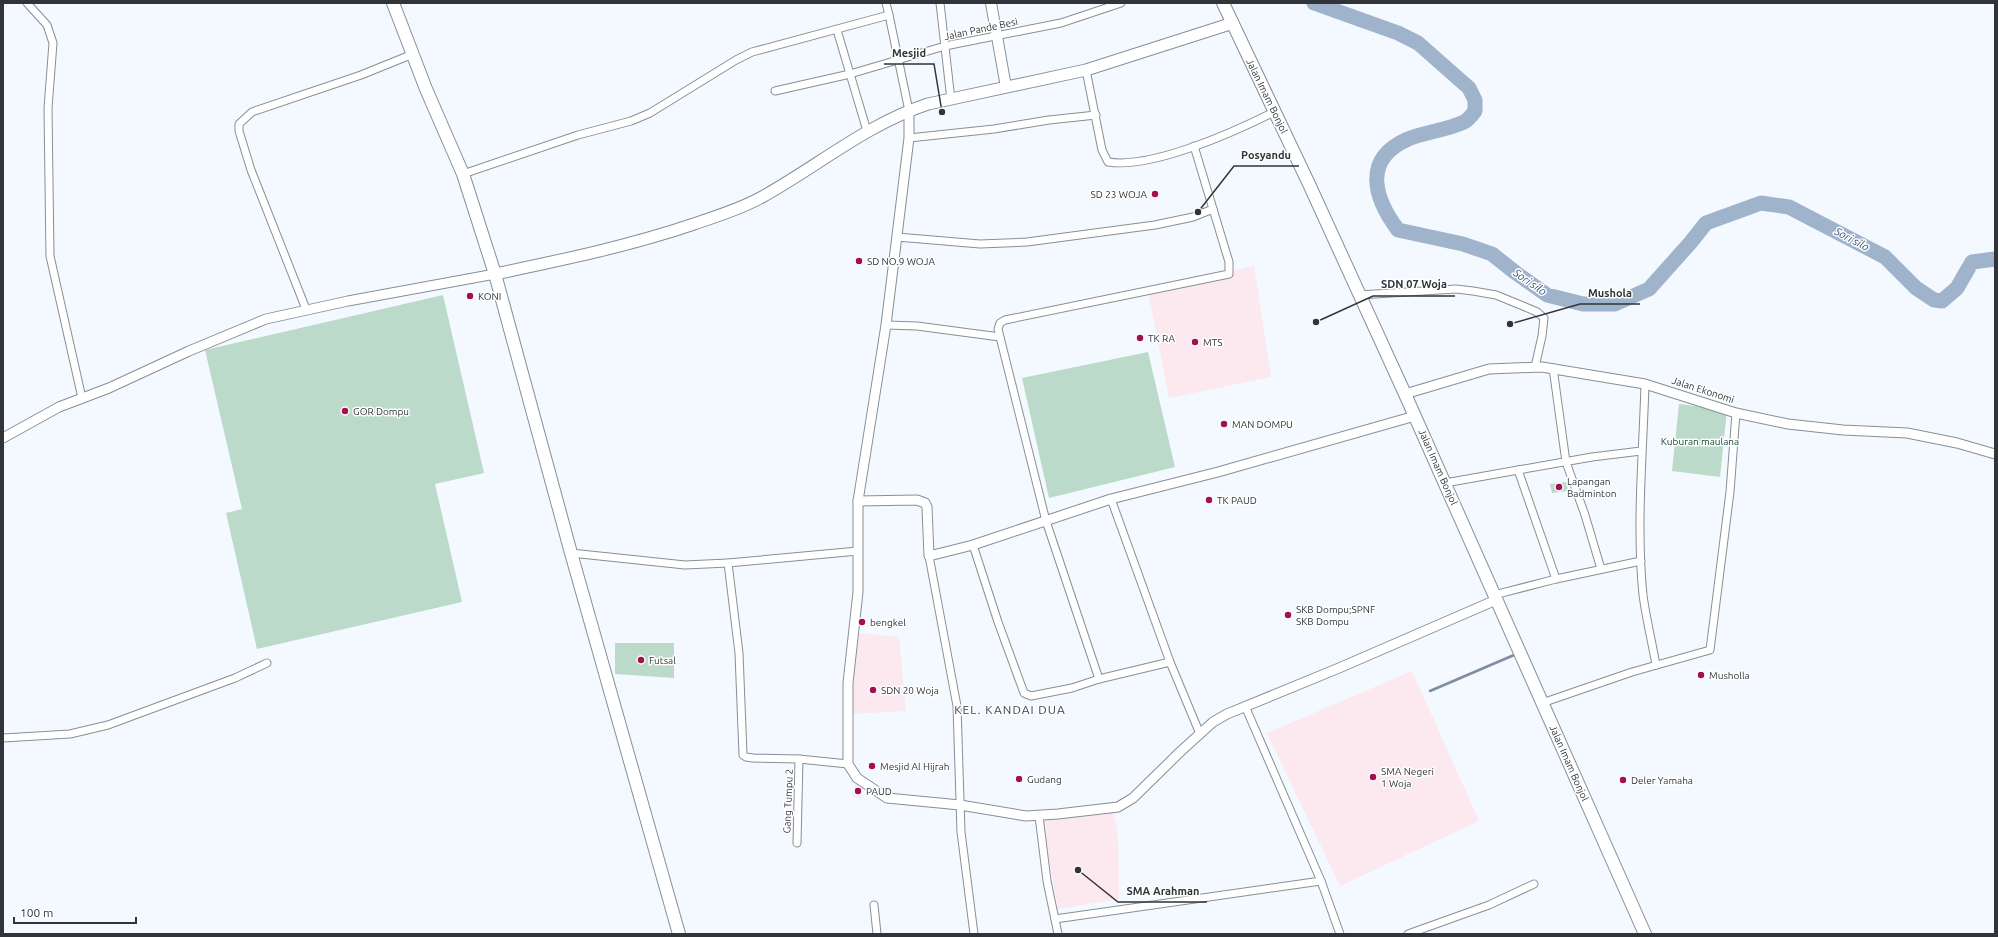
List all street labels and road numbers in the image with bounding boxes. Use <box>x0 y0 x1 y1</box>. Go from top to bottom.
street label: Jalan Pande Besi <box>943 16 1019 42</box>
street label: Jalan Imam Bonjol <box>1244 57 1290 136</box>
street label: Jalan Ekonomi <box>1670 375 1736 405</box>
street label: Jalan Imam Bonjol <box>1416 427 1460 507</box>
street label: Jalan Imam Bonjol <box>1547 723 1591 803</box>
street label: Gang Tumpu 2 <box>781 769 795 833</box>

